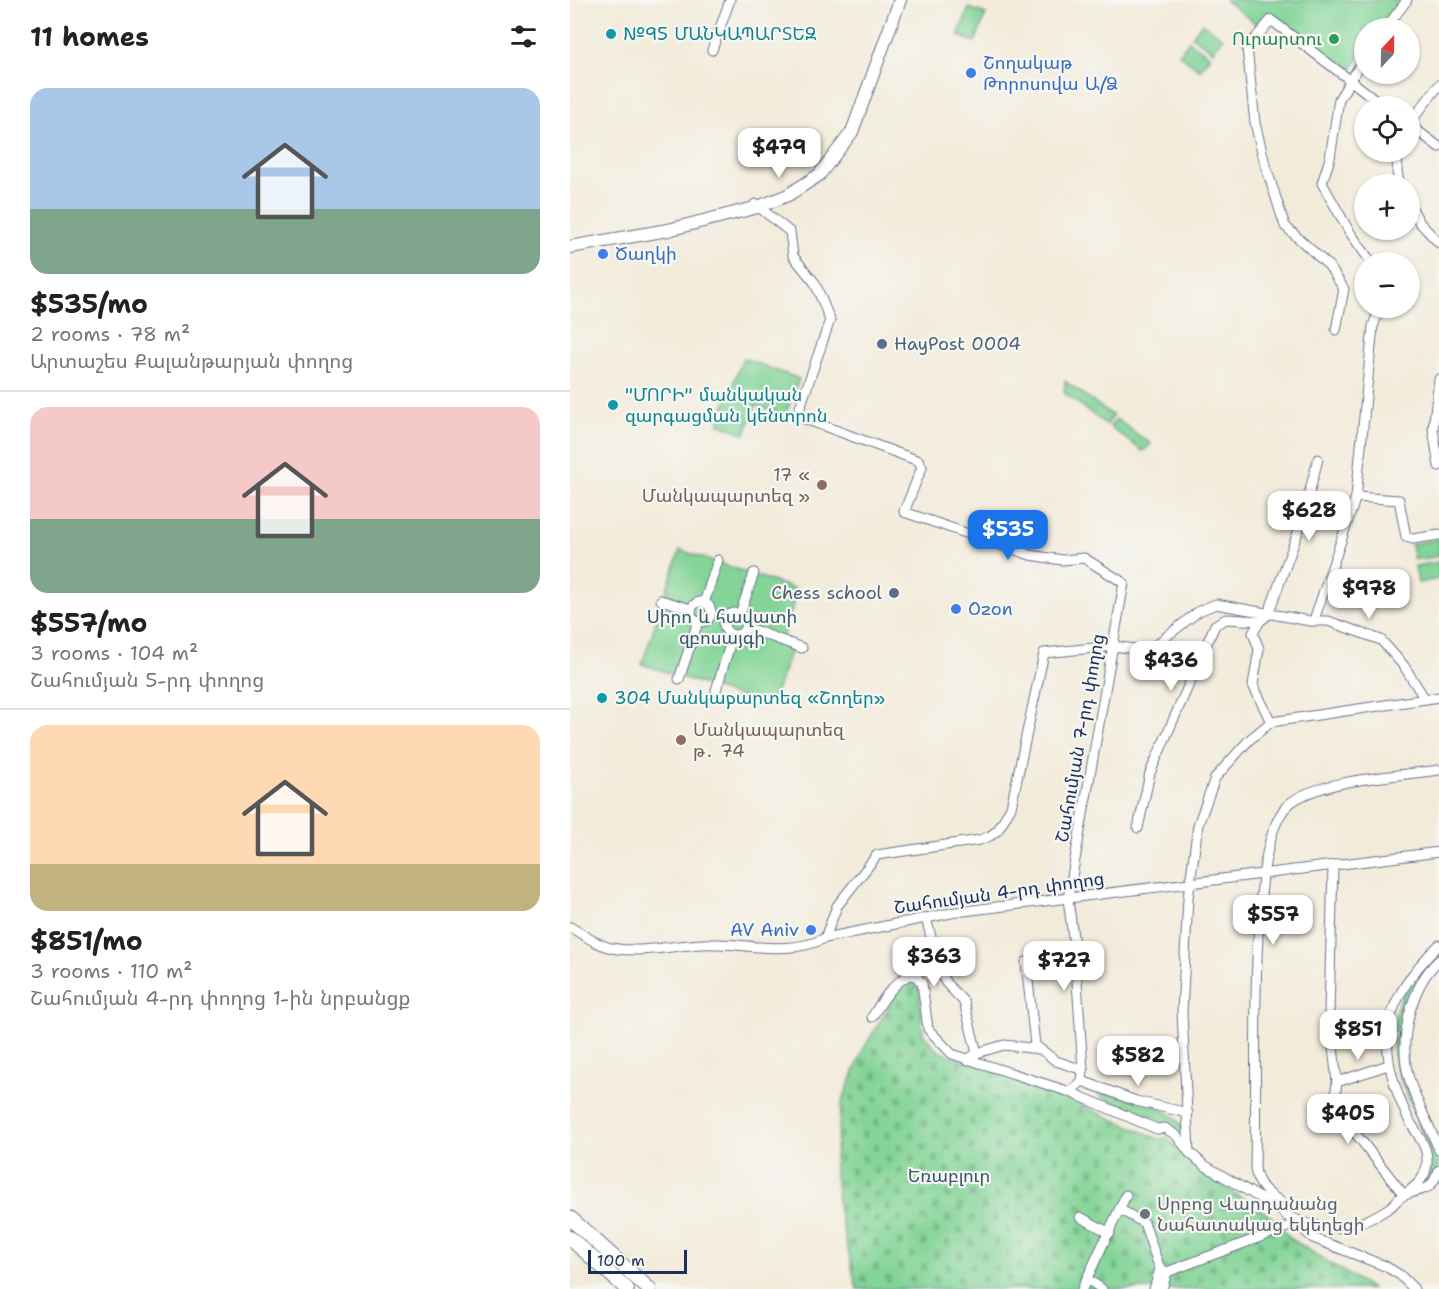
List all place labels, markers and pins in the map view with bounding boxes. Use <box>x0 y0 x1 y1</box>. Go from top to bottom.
place label: №95 ՄԱՆԿԱՊԱՐՏԵԶ <box>623 22 817 46</box>
marker: №95 ՄԱՆԿԱՊԱՐՏԵԶ <box>604 27 618 41</box>
place label: Ուրարտու <box>1232 27 1322 51</box>
marker: Ուրարտու <box>1327 32 1341 46</box>
place label: Շողակաթ Թորոսովա Ա/Ձ <box>983 51 1118 96</box>
marker: Շողակաթ Թորոսովա Ա/Ձ <box>964 66 978 80</box>
pin: $479 <box>743 128 815 179</box>
place label: Ծաղկի <box>615 242 677 266</box>
marker: Ծաղկի <box>596 247 610 261</box>
place label: HayPost 0004 <box>894 332 1021 356</box>
marker: HayPost 0004 <box>875 337 889 351</box>
place label: "ՄՈՐԻ" մանկական զարգացման կենտրոն <box>625 383 828 428</box>
marker: "ՄՈՐԻ" մանկական զարգացման կենտրոն <box>606 398 620 412</box>
place label: 17 « Մանկապարտեզ » <box>642 463 810 508</box>
marker: 17 « Մանկապարտեզ » <box>815 478 829 492</box>
pin: $628 <box>1273 491 1345 542</box>
pin: $535 <box>972 510 1044 561</box>
pin: $978 <box>1333 569 1405 620</box>
place label: Chess school <box>771 581 883 605</box>
marker: Chess school <box>887 586 901 600</box>
place label: Ozon <box>968 597 1013 621</box>
marker: Ozon <box>949 602 963 616</box>
pin: $436 <box>1135 641 1207 692</box>
place label: 304 Մանկաpարտեզ «Շողեր» <box>614 686 885 710</box>
marker: 304 Մանկաpարտեզ «Շողեր» <box>595 691 609 705</box>
place label: Մանկապարտեզ թ․ 74 <box>693 718 845 763</box>
marker: Մանկապարտեզ թ․ 74 <box>674 733 688 747</box>
pin: $557 <box>1237 895 1309 946</box>
place label: AV Aniv <box>730 918 799 942</box>
marker: AV Aniv <box>804 923 818 937</box>
pin: $363 <box>898 937 970 988</box>
pin: $727 <box>1028 941 1100 992</box>
pin: $851 <box>1322 1010 1394 1061</box>
pin: $582 <box>1102 1036 1174 1087</box>
pin: $405 <box>1312 1094 1384 1145</box>
place label: Սրբոց Վարդանանց Նահատակաց եկեղեցի <box>1157 1192 1364 1237</box>
marker: Սրբոց Վարդանանց Նահատակաց եկեղեցի <box>1138 1207 1152 1221</box>

